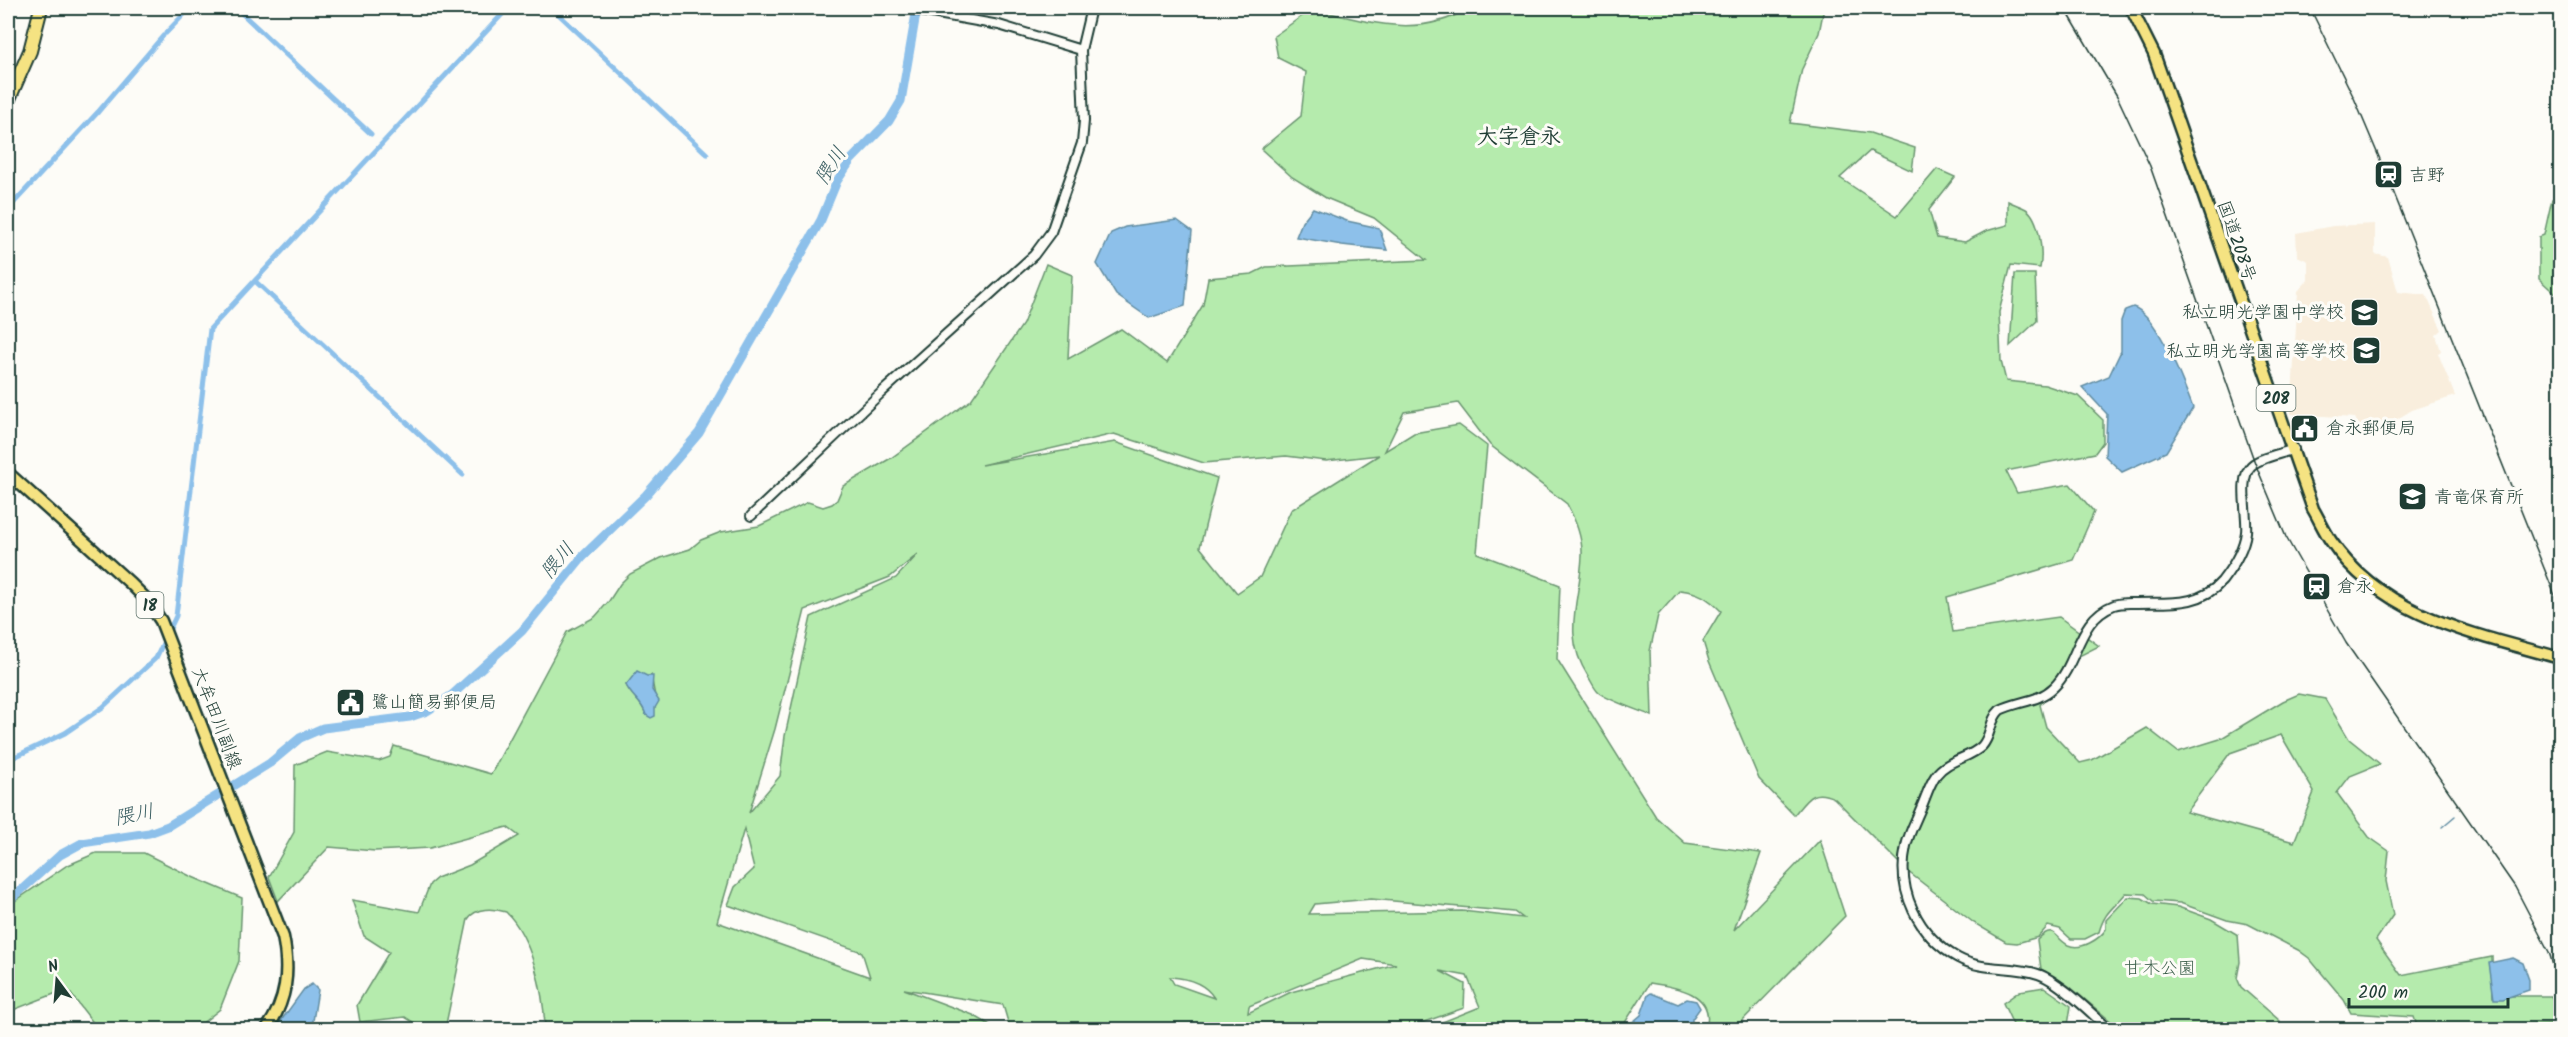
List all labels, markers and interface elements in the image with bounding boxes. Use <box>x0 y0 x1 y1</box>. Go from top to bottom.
district label: 大字倉永 <box>1477 121 1561 154</box>
water label: 隈川 <box>808 141 856 191</box>
station icon: 吉野 <box>2372 159 2404 191</box>
place label: 吉野 <box>2409 162 2445 191</box>
street label: 国道208号 <box>2208 197 2263 286</box>
school or university icon: 私立明光学園中学校 <box>2349 296 2381 328</box>
place label: 私立明光学園中学校 <box>2182 299 2344 328</box>
school or university icon: 私立明光学園高等学校 <box>2351 335 2383 367</box>
place label: 私立明光学園高等学校 <box>2166 338 2346 367</box>
road number: 208 <box>2256 385 2296 411</box>
public building icon: 倉永郵便局 <box>2289 412 2321 444</box>
place label: 倉永郵便局 <box>2326 415 2416 444</box>
school or university icon: 青竜保育所 <box>2397 481 2429 513</box>
place label: 青竜保育所 <box>2434 484 2524 513</box>
water label: 隈川 <box>533 536 584 587</box>
station icon: 倉永 <box>2300 570 2332 602</box>
place label: 倉永 <box>2337 573 2373 602</box>
road number: 18 <box>136 592 164 618</box>
street label: 大牟田川副線 <box>183 663 248 774</box>
public building icon: 鷺山簡易郵便局 <box>334 686 366 718</box>
place label: 鷺山簡易郵便局 <box>371 689 497 718</box>
water label: 隈川 <box>112 796 157 835</box>
north arrow <box>27 950 87 1010</box>
text: N <box>45 954 62 980</box>
park label: 甘木公園 <box>2124 955 2196 984</box>
scale bar <box>2349 971 2508 1009</box>
text: 200 m <box>2358 979 2408 1008</box>

